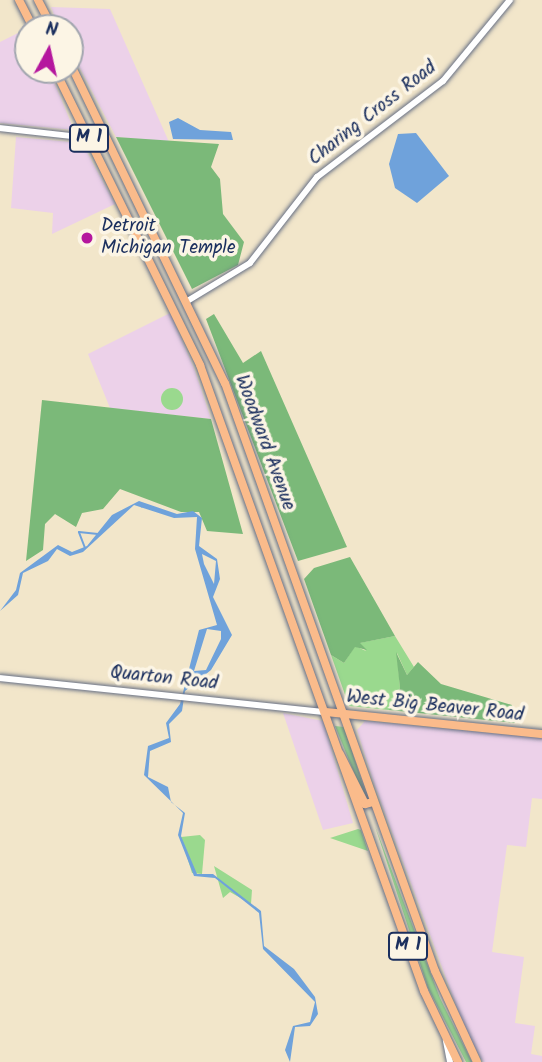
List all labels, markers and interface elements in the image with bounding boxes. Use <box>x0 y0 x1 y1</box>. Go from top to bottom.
north arrow <box>14 14 84 84</box>
text: N <box>44 14 60 46</box>
street label: Charing Cross Road <box>304 57 442 171</box>
road number: M 1 <box>68 124 110 153</box>
place label: Detroit Michigan Temple <box>101 216 235 260</box>
marker: Detroit Michigan Temple <box>79 230 95 246</box>
street label: Woodward Avenue <box>229 372 299 514</box>
street label: Quarton Road <box>109 662 219 696</box>
street label: West Big Beaver Road <box>345 686 525 728</box>
road number: M 1 <box>387 931 429 960</box>

